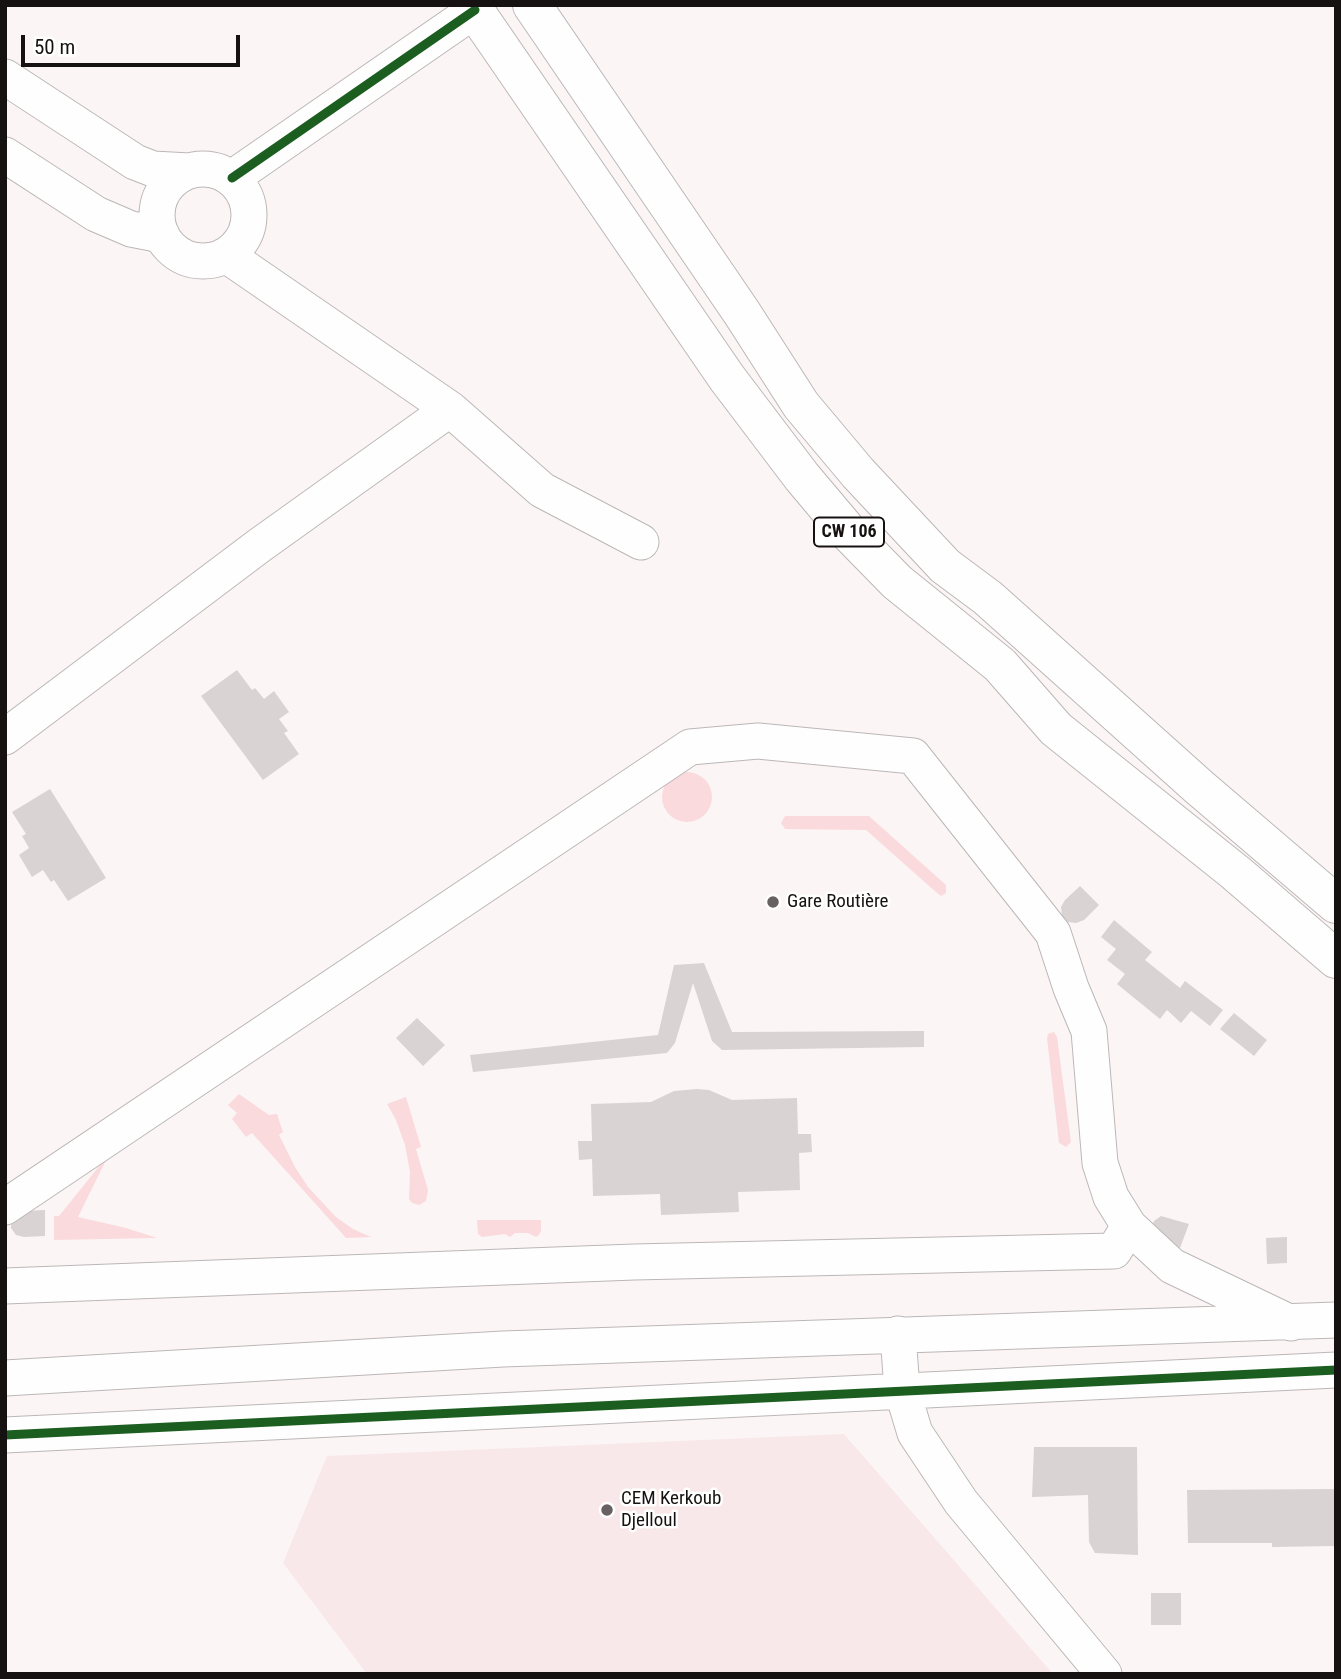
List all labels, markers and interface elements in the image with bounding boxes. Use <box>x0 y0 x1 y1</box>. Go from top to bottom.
scale bar <box>24 21 243 65</box>
text: 50 m <box>34 35 75 59</box>
road number: CW 106 <box>814 518 884 546</box>
place label: Gare Routière <box>787 891 888 913</box>
marker: Gare Routière <box>765 894 781 910</box>
place label: CEM Kerkoub Djelloul <box>621 1488 721 1532</box>
marker: CEM Kerkoub Djelloul <box>599 1502 615 1518</box>

